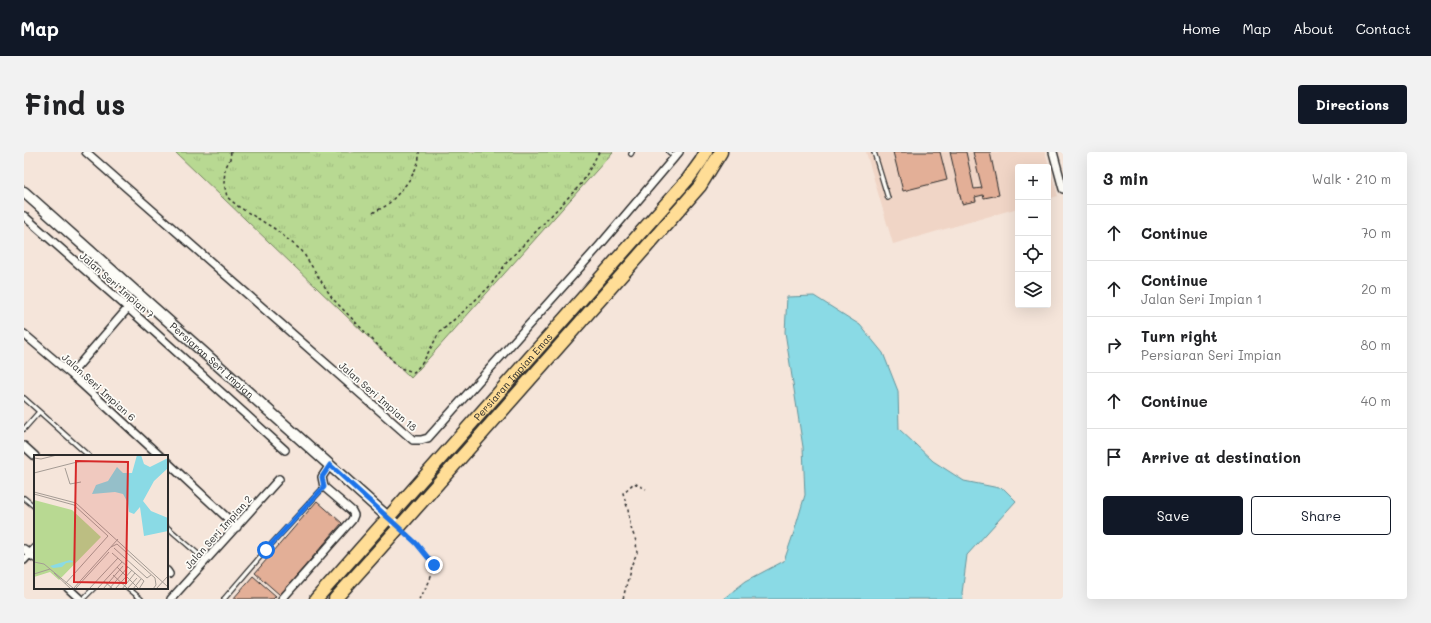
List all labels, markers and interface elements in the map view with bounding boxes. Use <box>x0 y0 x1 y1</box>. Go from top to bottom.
text: Map <box>20 16 59 41</box>
text: Home <box>1182 19 1220 38</box>
text: Map <box>1242 19 1271 38</box>
text: About <box>1293 19 1334 38</box>
text: Contact <box>1356 19 1411 38</box>
button: Directions <box>1298 85 1407 124</box>
text: Find us <box>24 86 125 122</box>
map controls <box>1015 164 1051 308</box>
button: + <box>1015 164 1051 200</box>
text: 3 min <box>1103 167 1148 189</box>
text: Walk · 210 m <box>1312 170 1391 187</box>
button: − <box>1015 200 1051 236</box>
icon: ahead <box>1103 222 1125 244</box>
text: Continue <box>1141 223 1208 243</box>
text: 70 m <box>1361 224 1391 241</box>
button: locate <box>1015 236 1051 272</box>
street label: Jalan Seri Impian 7 <box>77 249 158 322</box>
text: Continue <box>1141 270 1208 290</box>
button: layers <box>1015 272 1051 308</box>
icon: ahead <box>1103 278 1125 300</box>
text: 20 m <box>1361 280 1391 297</box>
text: Jalan Seri Impian 1 <box>1141 290 1262 307</box>
street label: Persiaran Seri Impian <box>167 319 257 401</box>
text: Turn right <box>1141 326 1218 346</box>
street label: Persiaran Impian Emas <box>470 330 556 424</box>
icon: right <box>1103 334 1125 356</box>
text: 80 m <box>1361 336 1391 353</box>
text: Persiaran Seri Impian <box>1141 346 1281 363</box>
street label: Jalan Seri Impian 6 <box>59 350 139 424</box>
street label: Jalan Seri Impian 18 <box>336 358 420 434</box>
icon: ahead <box>1103 390 1125 412</box>
text: Continue <box>1141 391 1208 411</box>
text: 40 m <box>1361 392 1391 409</box>
icon: arrive <box>1103 446 1125 468</box>
text: Arrive at destination <box>1141 447 1301 467</box>
inset map <box>34 455 168 589</box>
street label: Jalan Seri Impian 2 <box>181 492 255 572</box>
button: Save <box>1103 496 1243 535</box>
button: Share <box>1251 496 1391 535</box>
route start <box>257 541 275 559</box>
route end <box>425 556 443 574</box>

